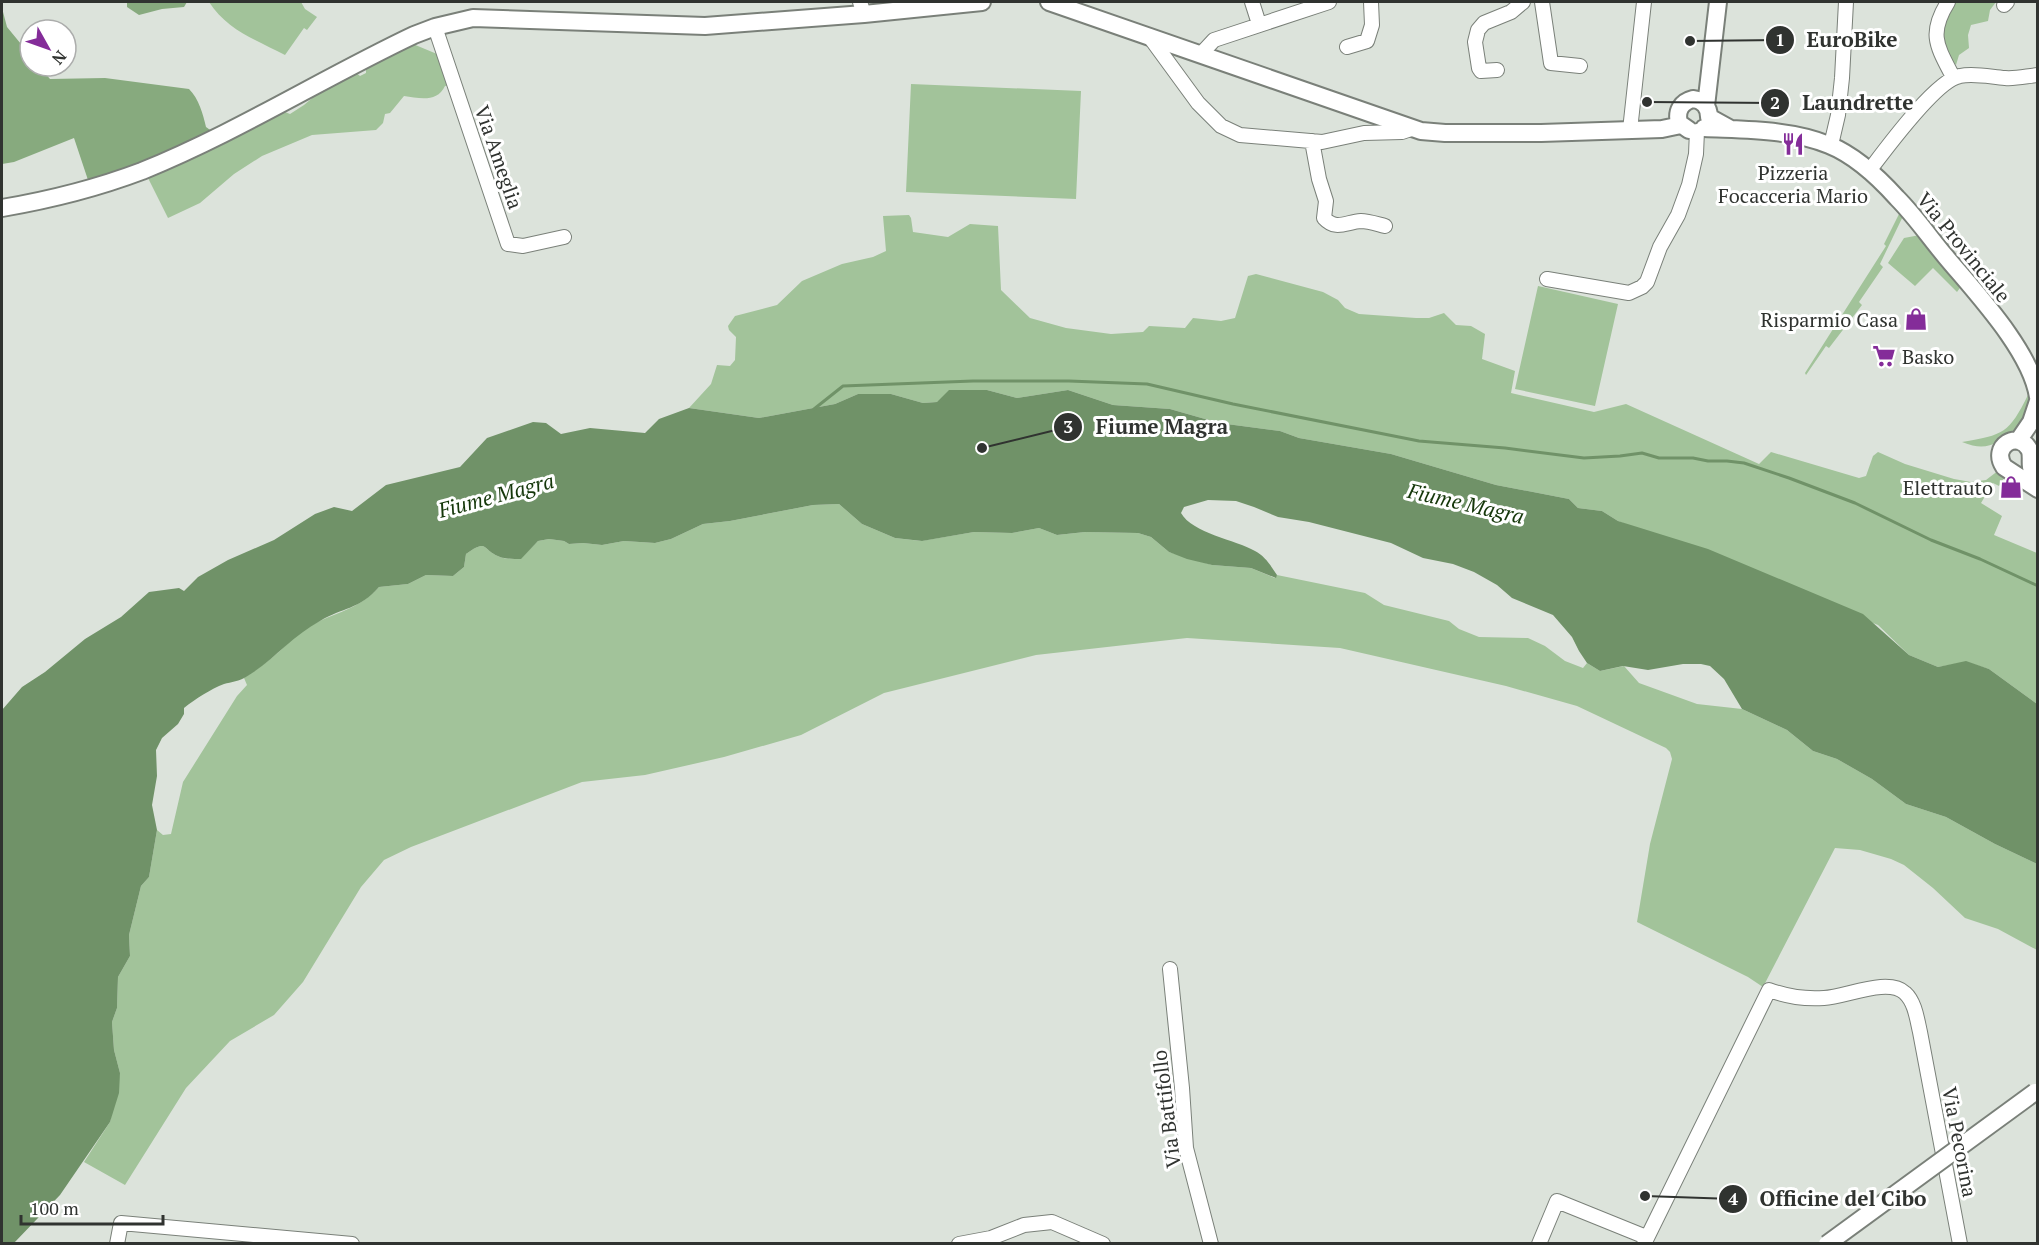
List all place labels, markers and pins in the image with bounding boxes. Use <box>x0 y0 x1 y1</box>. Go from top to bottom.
callout: EuroBike <box>1765 20 1910 59</box>
callout: Laundrette <box>1760 83 1926 122</box>
restaurant icon: Pizzeria Focacceria Mario <box>1780 131 1806 157</box>
place label: Pizzeria Focacceria Mario <box>1718 159 1868 209</box>
place label: Risparmio Casa <box>1761 306 1898 333</box>
shop icon: Risparmio Casa <box>1903 306 1929 332</box>
supermarket icon: Basko <box>1871 343 1897 369</box>
place label: Basko <box>1902 343 1954 370</box>
callout: Fiume Magra <box>1053 408 1240 447</box>
place label: Elettrauto <box>1903 474 1993 501</box>
shop icon: Elettrauto <box>1998 474 2024 500</box>
callout: Officine del Cibo <box>1718 1180 1939 1219</box>

